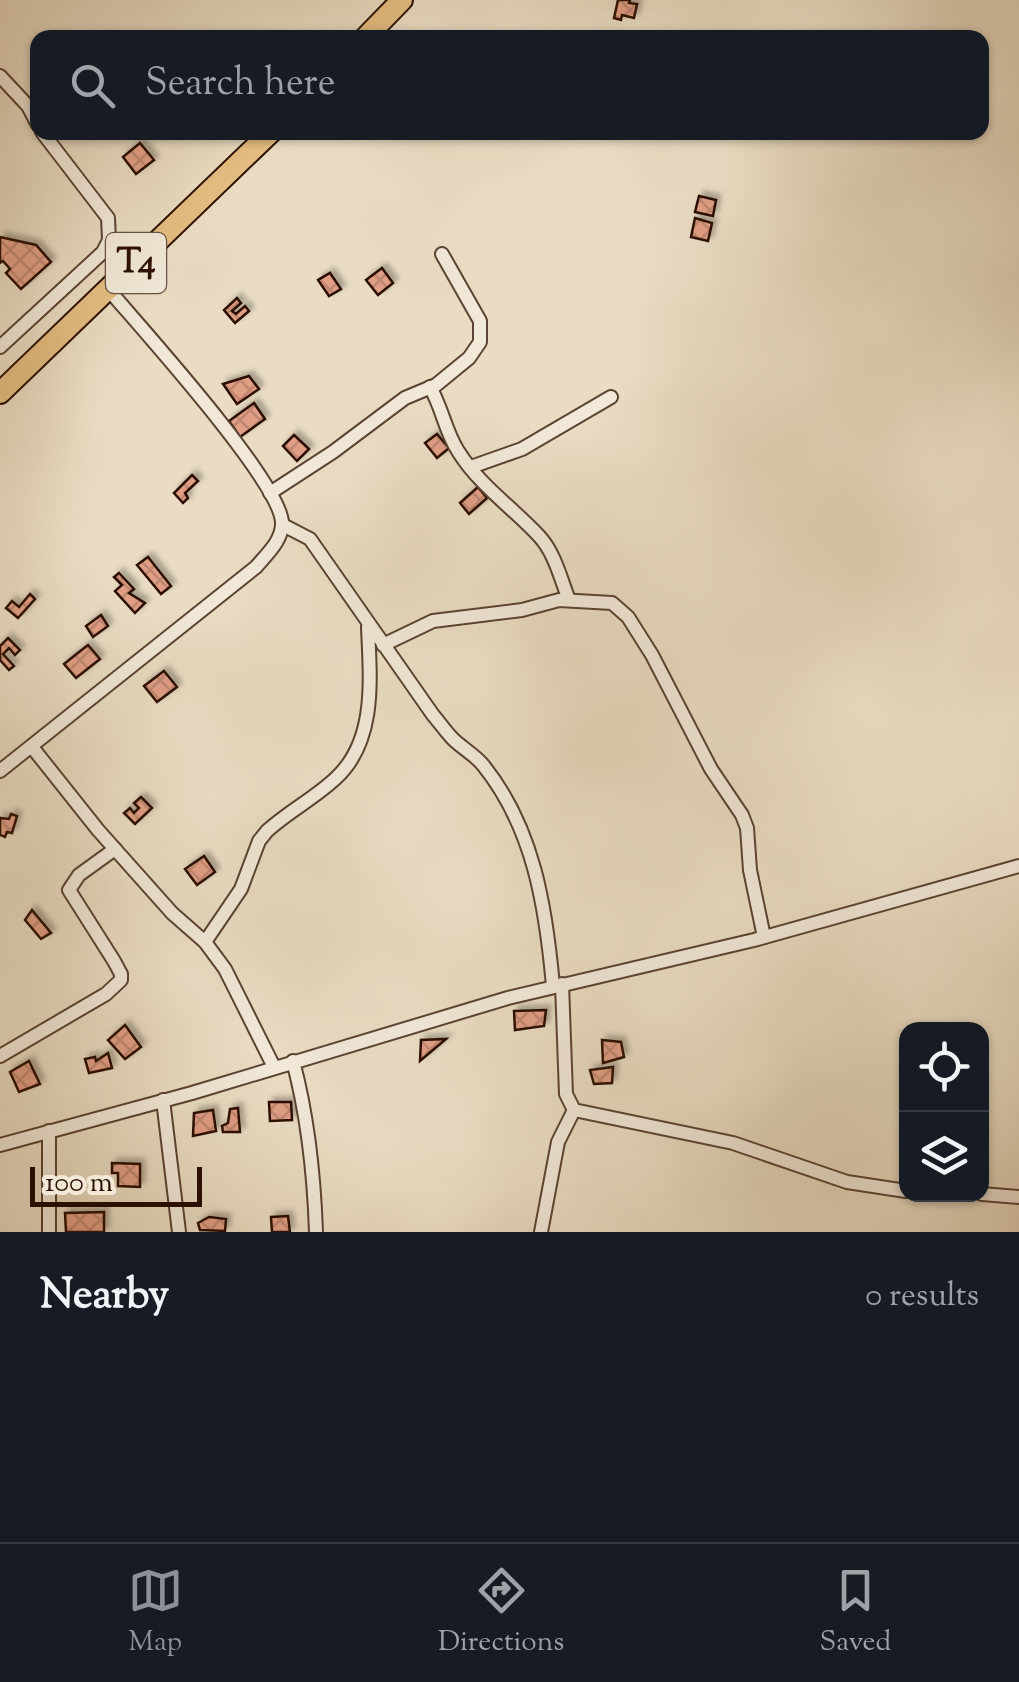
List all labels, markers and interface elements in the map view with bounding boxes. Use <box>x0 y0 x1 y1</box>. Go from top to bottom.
search box <box>30 30 989 140</box>
icon: search <box>65 58 120 113</box>
text: Search here <box>145 58 336 112</box>
road number: T4 <box>106 233 166 293</box>
map controls <box>899 1022 989 1202</box>
button: locate <box>899 1022 989 1112</box>
button: layers <box>899 1112 989 1202</box>
scale bar <box>30 1162 202 1206</box>
text: 100 m <box>45 1164 113 1204</box>
text: Nearby <box>40 1267 169 1327</box>
text: 0 results <box>865 1274 979 1320</box>
tab: Map <box>128 1563 183 1663</box>
tab: Directions <box>438 1563 564 1663</box>
tab: Saved <box>819 1563 891 1663</box>

